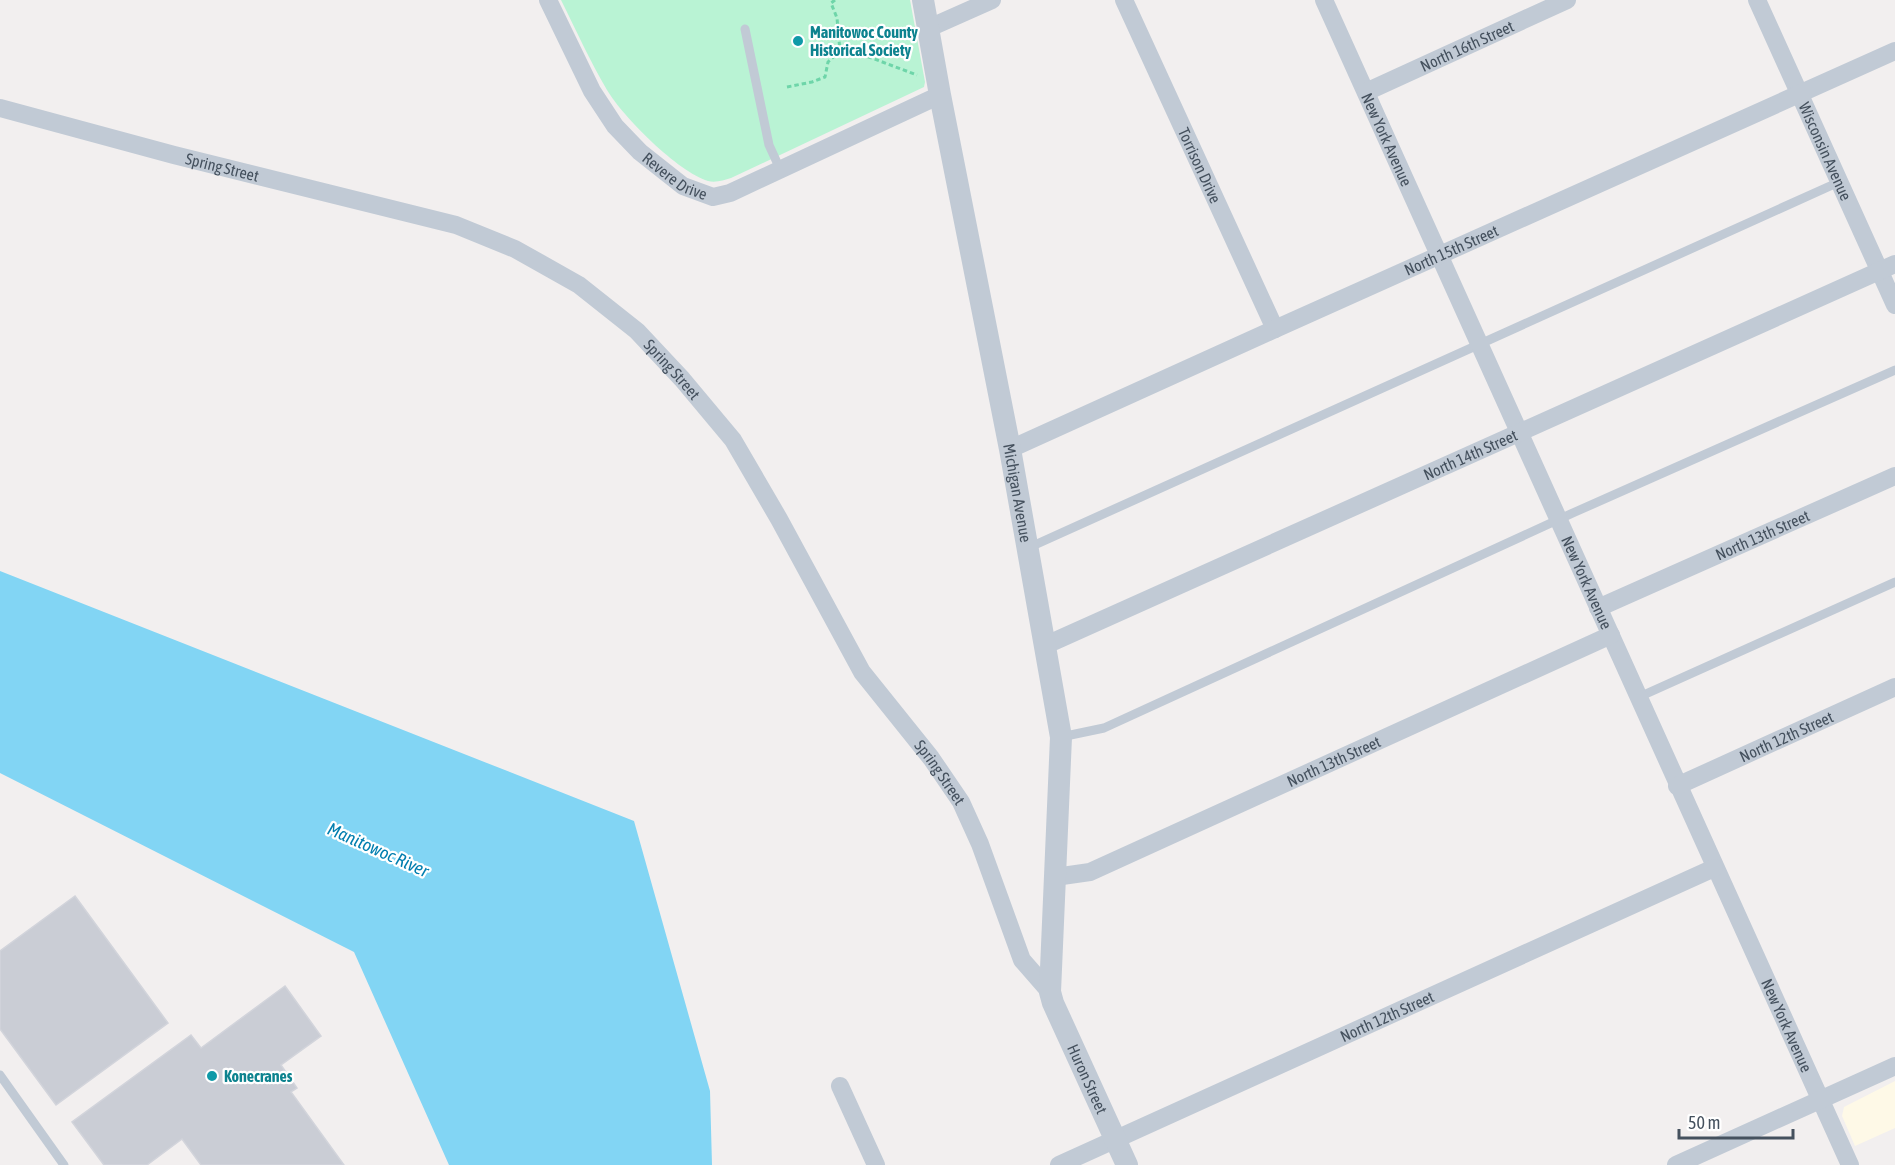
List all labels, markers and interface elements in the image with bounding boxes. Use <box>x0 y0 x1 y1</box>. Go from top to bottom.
street label: North 16th Street <box>1417 16 1517 75</box>
place label: Manitowoc County Historical Society <box>810 23 918 59</box>
marker: Manitowoc County Historical Society <box>791 34 805 48</box>
street label: New York Avenue <box>1358 90 1416 189</box>
street label: Wisconsin Avenue <box>1795 99 1855 203</box>
street label: Torrison Drive <box>1175 125 1225 206</box>
street label: Spring Street <box>184 149 261 185</box>
street label: Revere Drive <box>639 149 710 203</box>
street label: North 15th Street <box>1401 221 1501 279</box>
street label: Spring Street <box>640 336 704 403</box>
street label: North 14th Street <box>1421 426 1520 483</box>
street label: Michigan Avenue <box>1000 442 1035 544</box>
street label: North 13th Street <box>1713 506 1813 564</box>
street label: New York Avenue <box>1558 533 1616 632</box>
street label: North 12th Street <box>1737 707 1836 765</box>
street label: North 13th Street <box>1284 732 1384 790</box>
street label: Spring Street <box>911 736 969 808</box>
water label: Manitowoc River <box>324 818 433 882</box>
street label: New York Avenue <box>1758 976 1816 1075</box>
street label: North 12th Street <box>1337 987 1437 1045</box>
street label: Huron Street <box>1064 1041 1112 1117</box>
place label: Konecranes <box>224 1067 293 1085</box>
marker: Konecranes <box>205 1069 219 1083</box>
scale bar <box>1679 1102 1793 1140</box>
text: 50 m <box>1688 1112 1720 1133</box>

